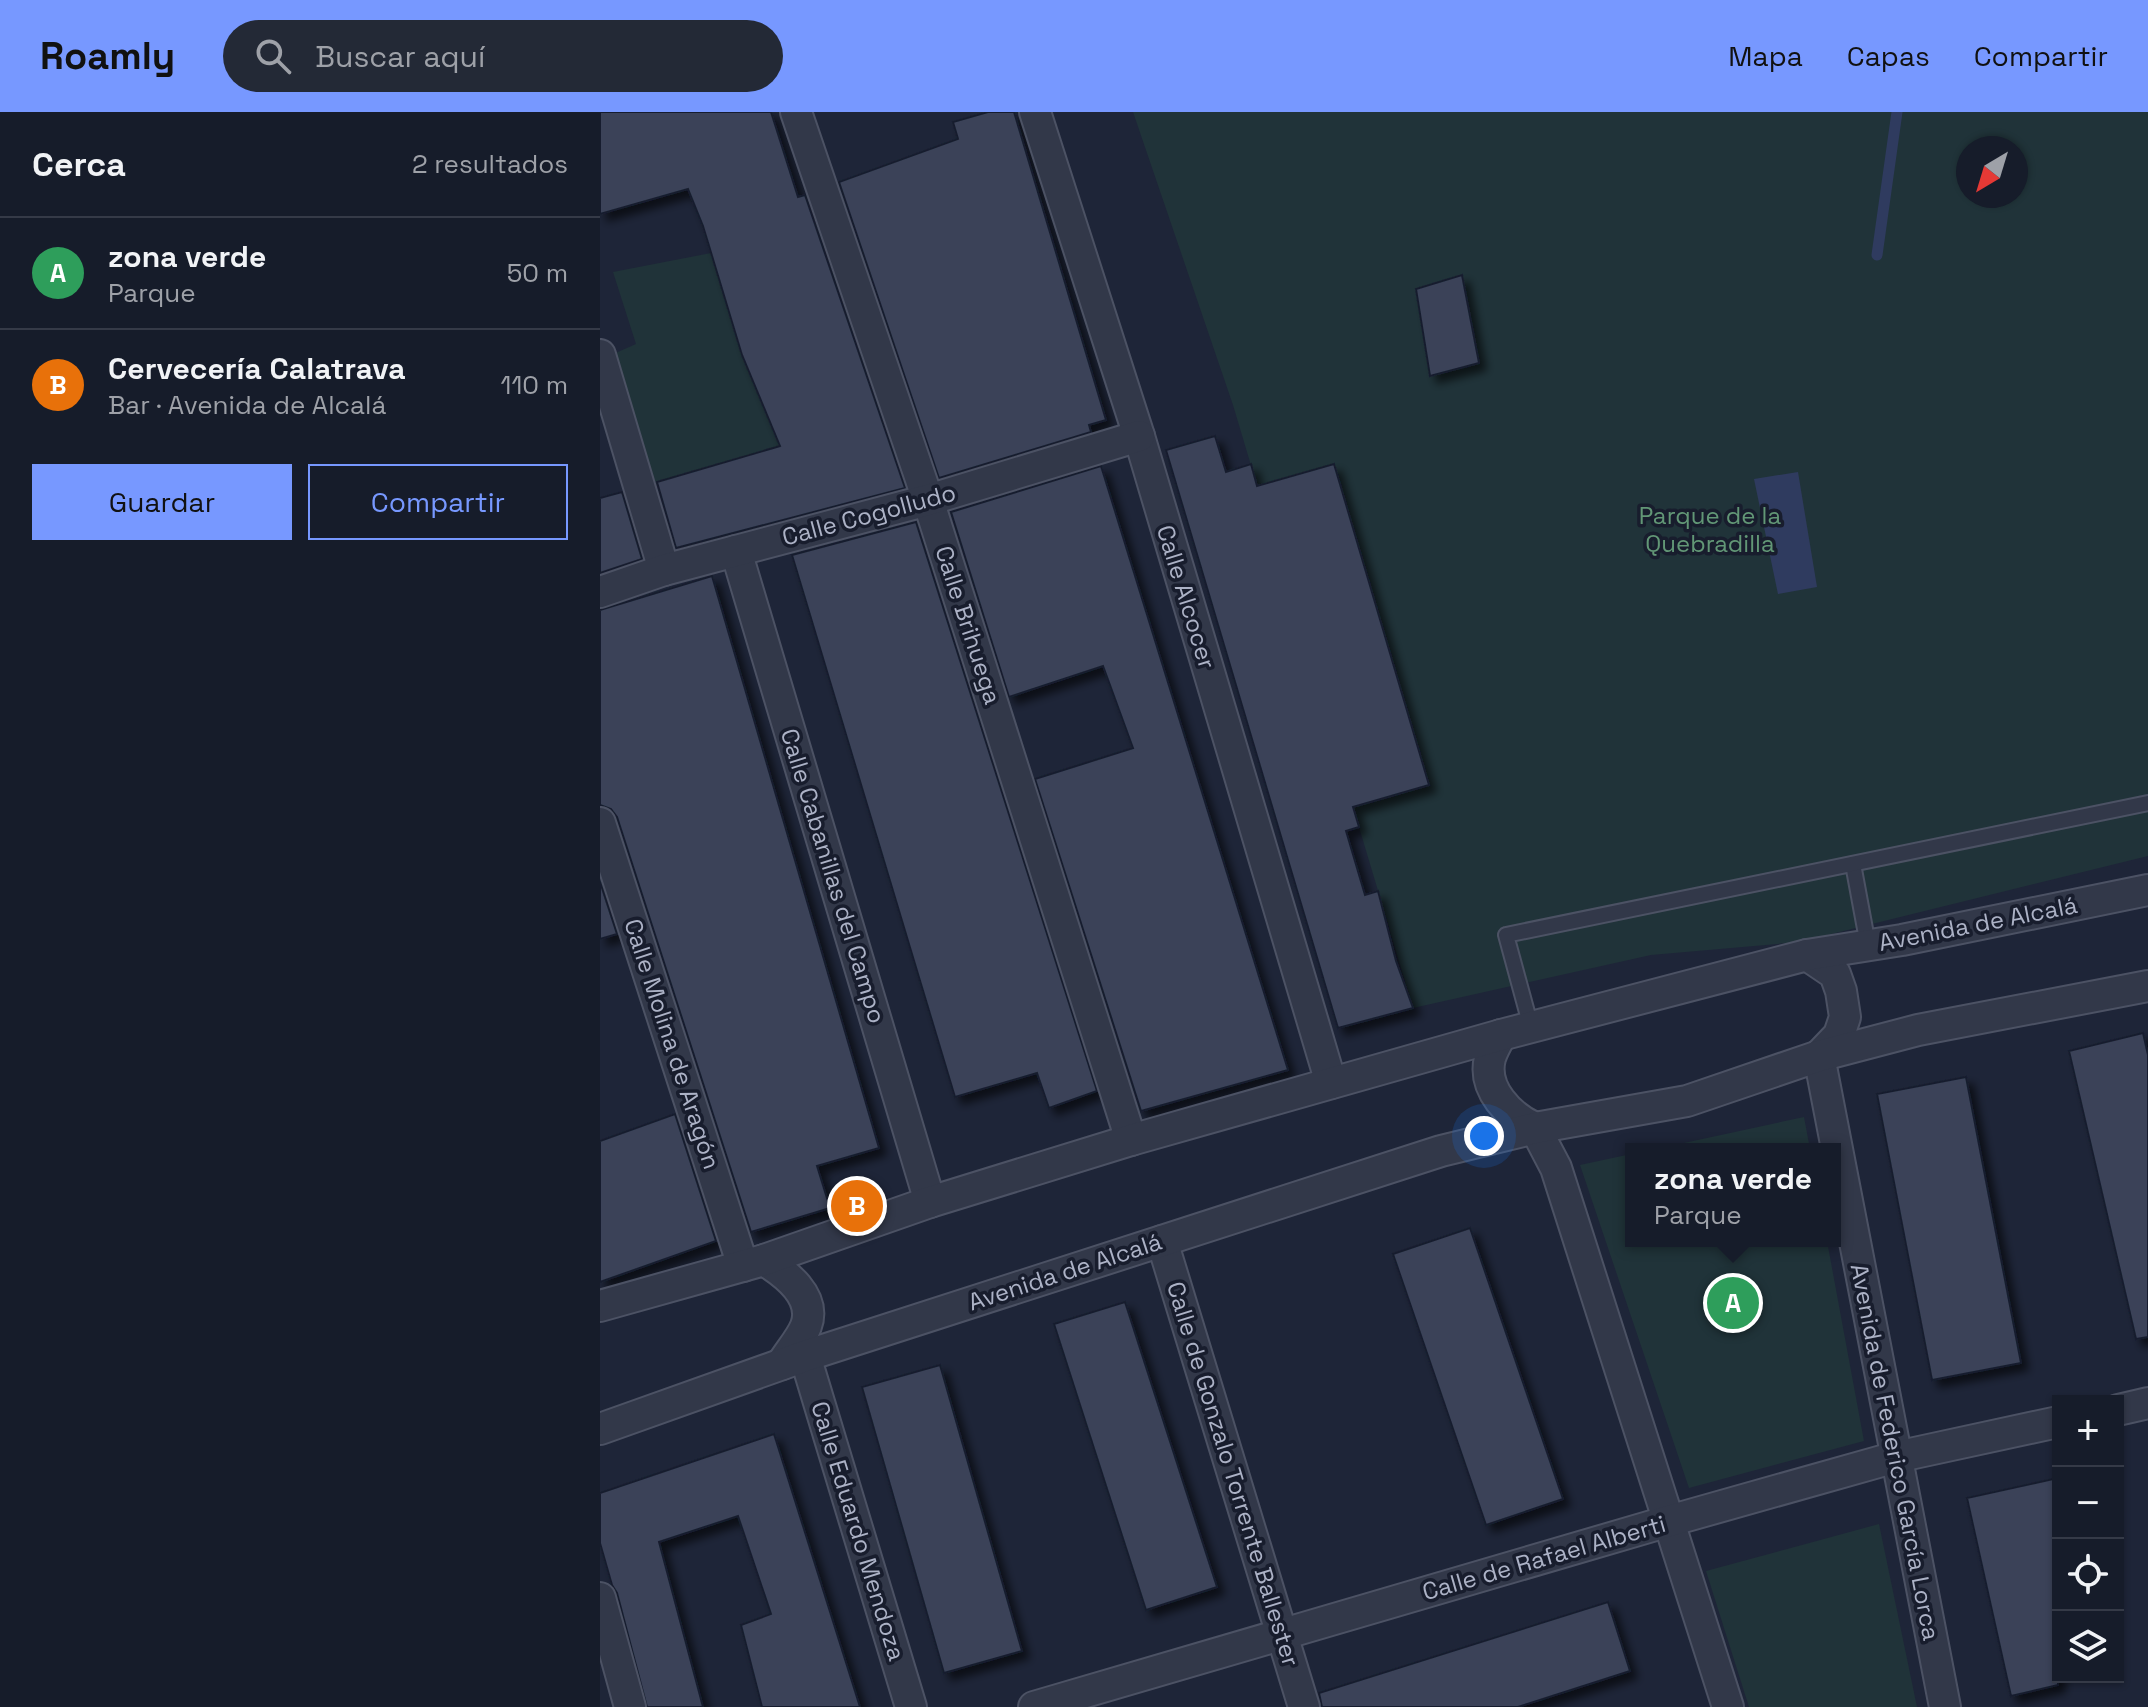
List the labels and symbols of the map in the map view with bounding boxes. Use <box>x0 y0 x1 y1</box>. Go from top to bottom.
north arrow <box>1956 136 2028 208</box>
street label: Calle Cogolludo <box>779 476 959 553</box>
park label: Parque de la Quebradilla <box>1639 500 1781 559</box>
street label: Calle Alcocer <box>1150 521 1223 673</box>
street label: Calle Brihuega <box>928 542 1009 708</box>
street label: Calle Cabanillas del Campo <box>774 725 893 1027</box>
street label: Avenida de Alcalá <box>1876 889 2080 958</box>
street label: Calle Molina de Aragón <box>617 915 728 1173</box>
your location <box>1464 1116 1504 1156</box>
pin: B <box>831 1176 883 1236</box>
street label: Avenida de Alcalá <box>964 1226 1166 1317</box>
street label: Avenida de Federico García Lorca <box>1844 1261 1947 1643</box>
pin: A <box>1707 1273 1759 1333</box>
street label: Calle de Gonzalo Torrente Ballester <box>1160 1278 1307 1670</box>
street label: Calle Eduardo Mendoza <box>804 1397 913 1665</box>
street label: Calle de Rafael Alberti <box>1419 1508 1669 1607</box>

